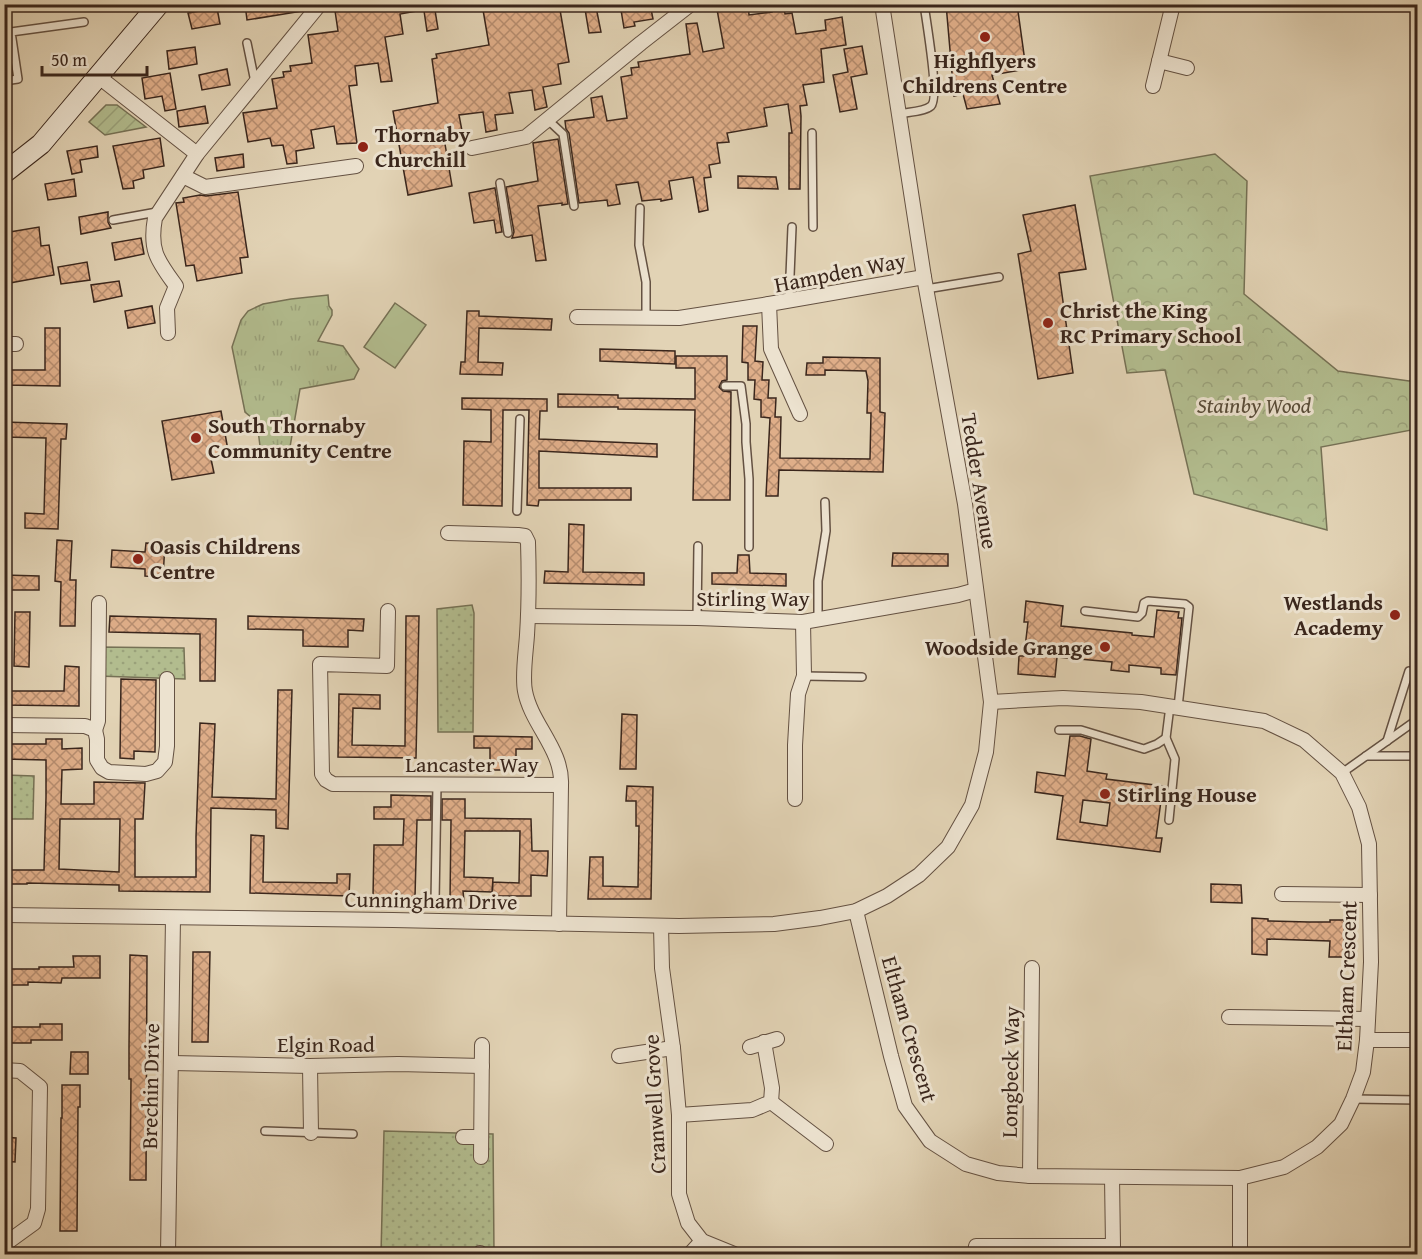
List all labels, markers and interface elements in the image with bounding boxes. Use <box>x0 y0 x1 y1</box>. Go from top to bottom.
marker: Highflyers Childrens Centre <box>978 30 992 44</box>
scale bar <box>42 39 147 77</box>
place label: Highflyers Childrens Centre <box>903 44 1068 101</box>
text: 50 m <box>51 46 87 73</box>
place label: Thornaby Churchill <box>375 118 471 175</box>
marker: Thornaby Churchill <box>356 140 370 154</box>
street label: Hampden Way <box>772 244 909 300</box>
place label: Christ the King RC Primary School <box>1060 294 1242 351</box>
marker: Christ the King RC Primary School <box>1041 316 1055 330</box>
park label: Stainby Wood <box>1197 389 1312 421</box>
place label: South Thornaby Community Centre <box>208 409 392 466</box>
street label: Tedder Avenue <box>953 411 1007 551</box>
marker: South Thornaby Community Centre <box>189 431 203 445</box>
place label: Oasis Childrens Centre <box>150 530 300 587</box>
marker: Oasis Childrens Centre <box>131 552 145 566</box>
street label: Stirling Way <box>696 582 810 614</box>
place label: Westlands Academy <box>1283 586 1384 643</box>
marker: Westlands Academy <box>1388 608 1402 622</box>
place label: Woodside Grange <box>925 631 1093 663</box>
marker: Woodside Grange <box>1098 640 1112 654</box>
street label: Lancaster Way <box>405 748 539 780</box>
place label: Stirling House <box>1117 778 1257 810</box>
marker: Stirling House <box>1098 787 1112 801</box>
street label: Cunningham Drive <box>344 882 518 918</box>
street label: Eltham Crescent <box>1327 900 1365 1052</box>
street label: Eltham Crescent <box>874 952 946 1106</box>
street label: Longbeck Way <box>993 1006 1027 1138</box>
street label: Brechin Drive <box>133 1023 167 1149</box>
street label: Elgin Road <box>277 1028 375 1060</box>
street label: Cranwell Grove <box>634 1034 674 1174</box>

